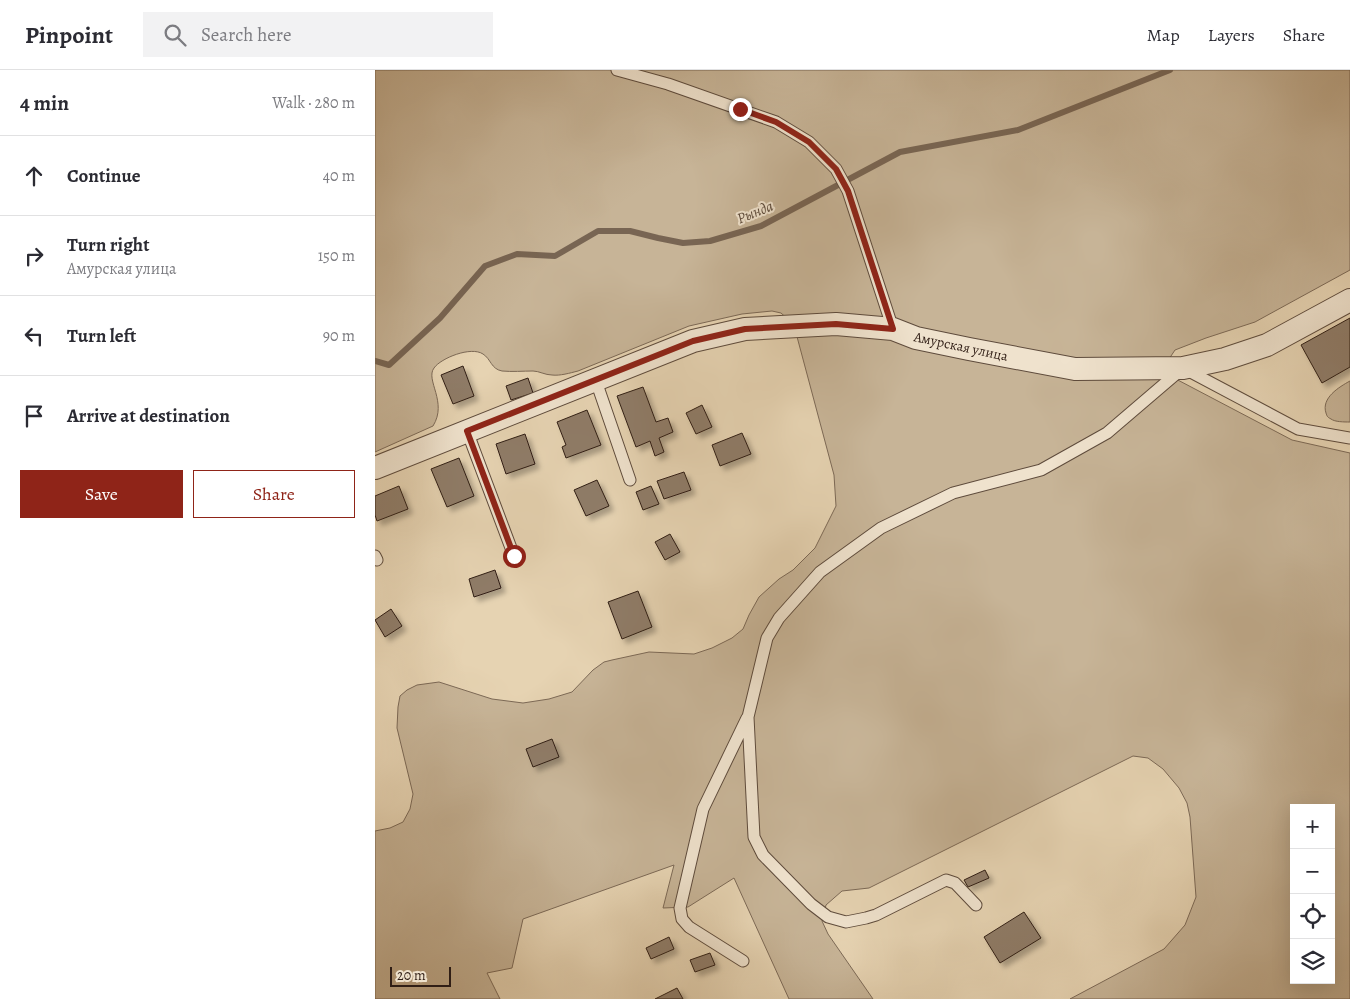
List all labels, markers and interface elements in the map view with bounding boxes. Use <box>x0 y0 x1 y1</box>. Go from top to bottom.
search box <box>143 12 493 57</box>
text: Pinpoint <box>25 19 113 51</box>
icon: search <box>161 21 189 49</box>
text: Search here <box>201 22 291 48</box>
text: Map <box>1147 23 1180 47</box>
text: Layers <box>1208 23 1255 47</box>
text: Share <box>1283 23 1325 47</box>
text: 4 min <box>20 89 69 117</box>
text: Walk · 280 m <box>272 92 355 114</box>
route end <box>729 98 752 121</box>
icon: ahead <box>20 162 48 190</box>
text: Continue <box>67 163 141 189</box>
text: 40 m <box>323 165 355 187</box>
water label: Рында <box>734 196 776 228</box>
text: Turn right <box>67 232 149 258</box>
icon: right <box>20 242 48 270</box>
text: 150 m <box>318 245 355 267</box>
text: Амурская улица <box>67 258 176 280</box>
icon: left <box>20 322 48 350</box>
text: Turn left <box>67 323 136 349</box>
text: 90 m <box>323 325 355 347</box>
street label: Амурская улица <box>911 327 1010 366</box>
icon: arrive <box>20 402 48 430</box>
text: Arrive at destination <box>67 403 230 429</box>
button: Save <box>20 470 183 518</box>
button: Share <box>193 470 355 518</box>
route start <box>503 545 526 568</box>
map controls <box>1290 804 1335 984</box>
button: + <box>1290 804 1335 849</box>
button: − <box>1290 849 1335 894</box>
button: locate <box>1290 894 1335 939</box>
button: layers <box>1290 939 1335 984</box>
scale bar <box>390 964 451 987</box>
text: 20 m <box>397 966 426 985</box>

